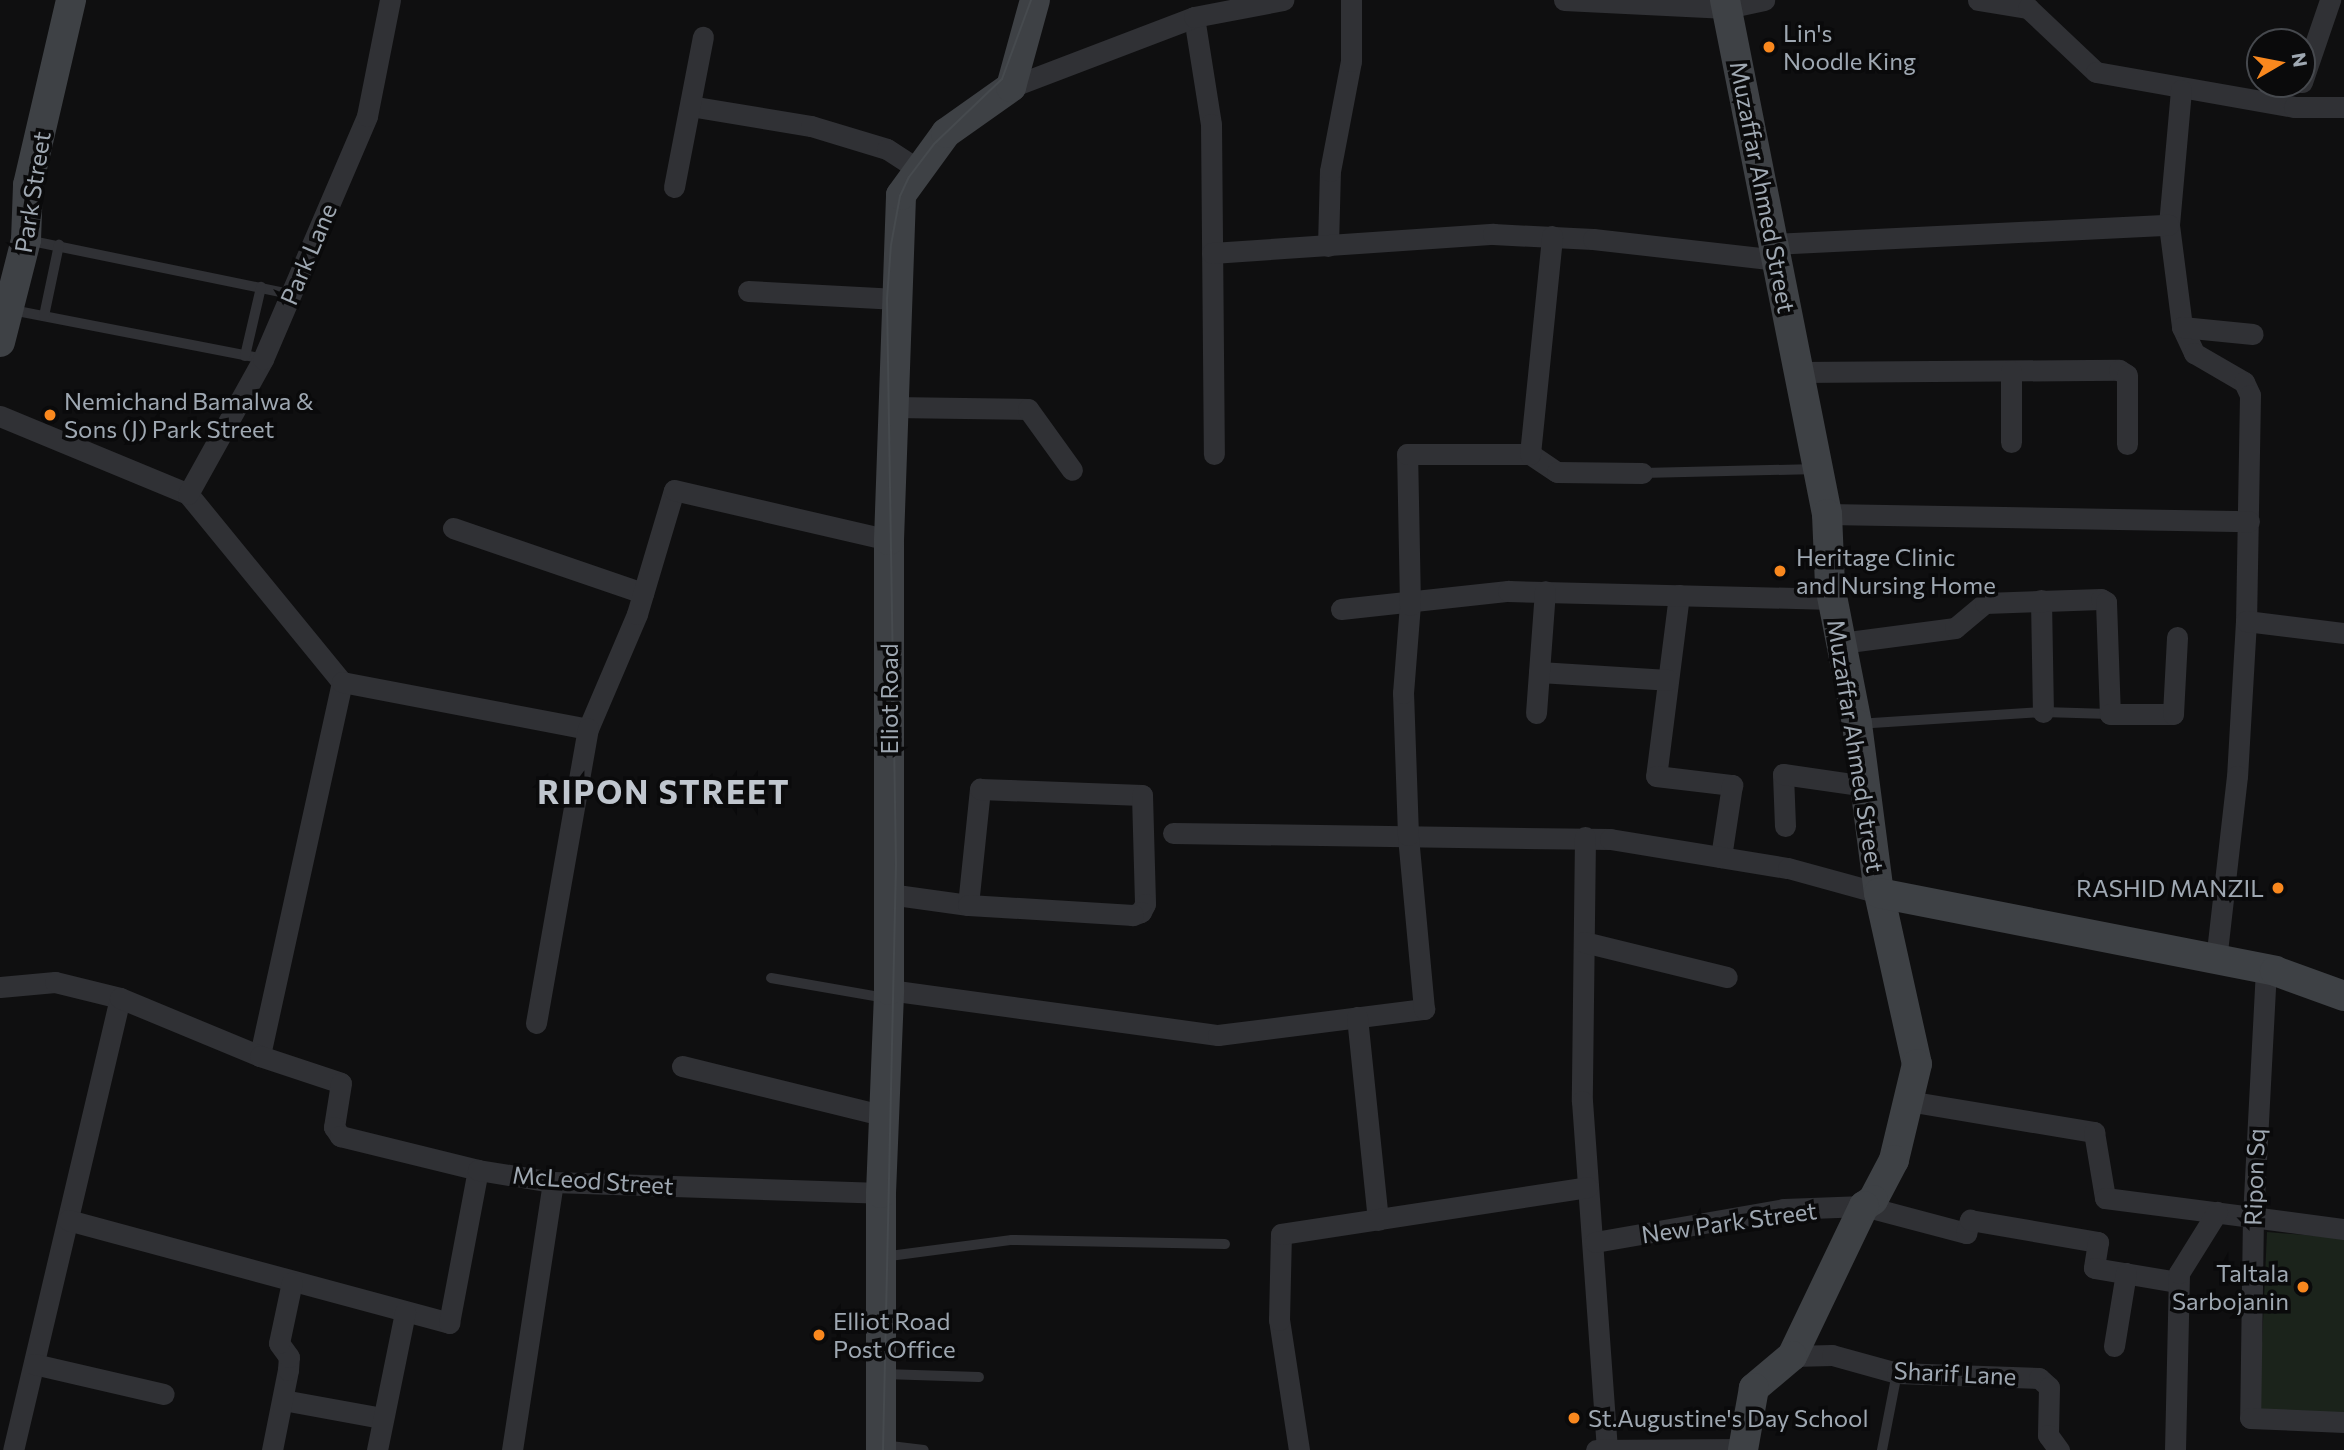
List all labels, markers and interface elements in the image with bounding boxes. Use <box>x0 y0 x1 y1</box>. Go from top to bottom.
place label: Lin's Noodle King <box>1783 19 1916 75</box>
north arrow <box>2246 28 2316 98</box>
marker: Lin's Noodle King <box>1761 39 1777 55</box>
text: N <box>2288 51 2313 69</box>
street label: Muzaffar Ahmed Street <box>1724 59 1802 315</box>
street label: Park Street <box>8 129 56 255</box>
street label: Park Lane <box>274 199 342 309</box>
place label: Nemichand Bamalwa & Sons (J) Park Street <box>64 387 314 443</box>
marker: Nemichand Bamalwa & Sons (J) Park Street <box>42 407 58 423</box>
place label: Heritage Clinic and Nursing Home <box>1796 543 1996 599</box>
marker: Heritage Clinic and Nursing Home <box>1770 561 1790 581</box>
street label: Muzaffar Ahmed Street <box>1822 617 1890 875</box>
street label: Eliot Road <box>875 643 903 755</box>
district label: RIPON STREET <box>539 772 789 810</box>
place label: RASHID MANZIL <box>2076 874 2264 902</box>
marker: RASHID MANZIL <box>2270 880 2286 896</box>
street label: Ripon Sq <box>2238 1128 2270 1226</box>
street label: McLeod Street <box>511 1160 675 1200</box>
street label: New Park Street <box>1639 1195 1819 1249</box>
place label: Taltala Sarbojanin <box>2172 1259 2289 1315</box>
marker: Taltala Sarbojanin <box>2295 1279 2311 1295</box>
place label: Elliot Road Post Office <box>833 1307 956 1363</box>
marker: Elliot Road Post Office <box>811 1327 827 1343</box>
street label: Sharif Lane <box>1893 1355 2017 1391</box>
place label: St.Augustine's Day School <box>1588 1404 1869 1432</box>
marker: St.Augustine's Day School <box>1566 1410 1582 1426</box>

